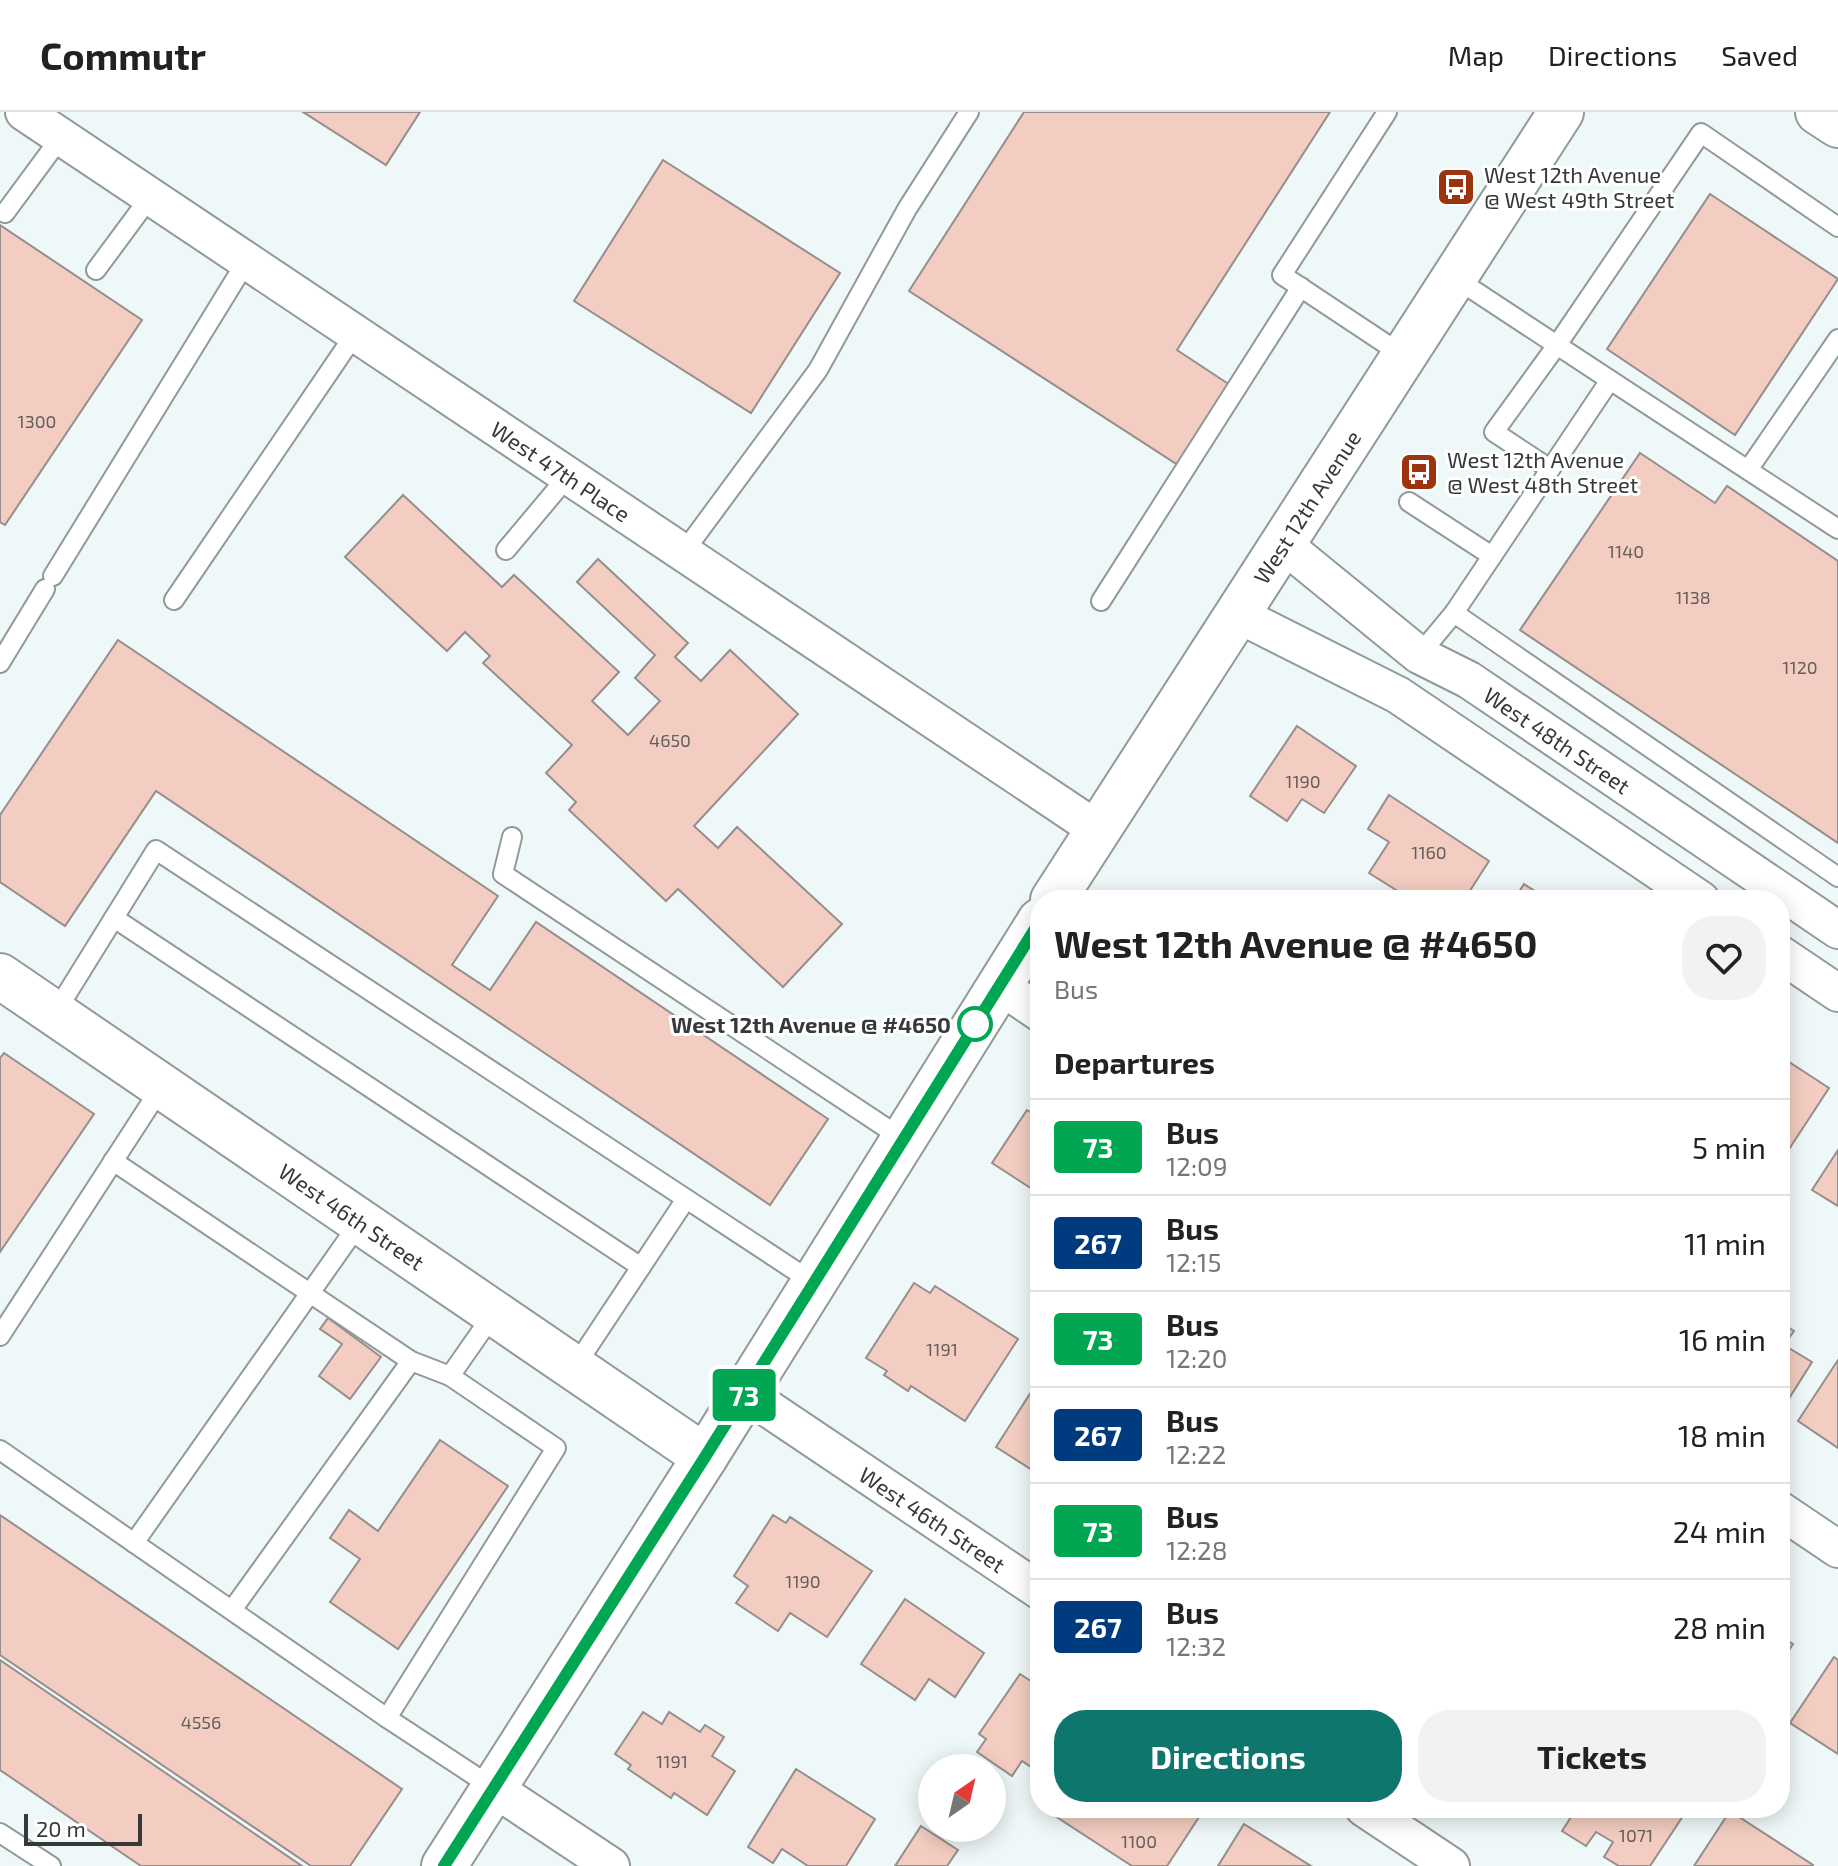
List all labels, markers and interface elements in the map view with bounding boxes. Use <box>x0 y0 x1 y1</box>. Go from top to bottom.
text: Commutr <box>40 32 206 78</box>
text: Map <box>1448 38 1504 72</box>
text: Directions <box>1548 38 1677 72</box>
text: Saved <box>1721 38 1798 72</box>
place label: West 12th Avenue @ West 49th Street <box>1484 161 1674 212</box>
bus stop icon: West 12th Avenue @ West 49th Street <box>1435 166 1477 208</box>
house number: 1300 <box>18 410 56 432</box>
street label: West 47th Place <box>487 415 635 527</box>
street label: West 12th Avenue <box>1248 425 1366 588</box>
place label: West 12th Avenue @ West 48th Street <box>1447 446 1638 497</box>
bus stop icon: West 12th Avenue @ West 48th Street <box>1398 451 1440 493</box>
house number: 1140 <box>1608 540 1644 562</box>
house number: 1138 <box>1675 586 1711 608</box>
house number: 1120 <box>1782 656 1818 678</box>
street label: West 48th Street <box>1479 681 1635 798</box>
house number: 4650 <box>649 729 691 751</box>
house number: 1190 <box>1285 770 1321 792</box>
house number: 1160 <box>1411 841 1447 863</box>
button: heart <box>1682 916 1766 1000</box>
text: West 12th Avenue @ #4650 <box>1054 920 1537 966</box>
text: Bus <box>1054 973 1098 1004</box>
marker: West 12th Avenue @ #4650 <box>958 1007 992 1041</box>
place label: West 12th Avenue @ #4650 <box>671 1011 951 1037</box>
text: Departures <box>1054 1044 1215 1080</box>
text: Bus <box>1166 1114 1219 1150</box>
text: 5 min <box>1692 1129 1766 1165</box>
text: 73 <box>1083 1130 1113 1164</box>
text: 12:09 <box>1166 1150 1228 1181</box>
street label: West 46th Street <box>274 1157 430 1275</box>
text: Bus <box>1166 1210 1219 1246</box>
text: 11 min <box>1684 1225 1766 1261</box>
text: 267 <box>1074 1226 1122 1260</box>
text: 12:15 <box>1166 1246 1221 1277</box>
text: Bus <box>1166 1306 1219 1342</box>
text: 16 min <box>1679 1321 1766 1357</box>
text: 73 <box>1083 1322 1113 1356</box>
house number: 1191 <box>926 1338 958 1360</box>
text: 12:20 <box>1166 1342 1227 1373</box>
line badge: 73 <box>708 1369 780 1421</box>
text: 73 <box>729 1378 759 1412</box>
text: Bus <box>1166 1402 1219 1438</box>
text: 18 min <box>1678 1417 1766 1453</box>
text: 267 <box>1074 1418 1122 1452</box>
text: 12:22 <box>1166 1438 1226 1469</box>
street label: West 46th Street <box>855 1461 1011 1577</box>
text: Bus <box>1166 1498 1219 1534</box>
text: 24 min <box>1673 1513 1766 1549</box>
text: 73 <box>1083 1514 1113 1548</box>
text: 12:28 <box>1166 1534 1228 1565</box>
house number: 1190 <box>785 1570 821 1592</box>
text: Bus <box>1166 1594 1219 1630</box>
text: 28 min <box>1673 1609 1766 1645</box>
text: 267 <box>1074 1610 1122 1644</box>
text: 12:32 <box>1166 1630 1226 1661</box>
button: Directions <box>1054 1710 1402 1802</box>
button: Tickets <box>1418 1710 1766 1802</box>
house number: 4556 <box>181 1711 221 1733</box>
house number: 1191 <box>656 1750 688 1772</box>
north arrow <box>918 1754 1006 1842</box>
map controls <box>918 1754 1006 1842</box>
scale bar <box>24 1810 142 1846</box>
text: 20 m <box>36 1815 86 1841</box>
house number: 1071 <box>1619 1824 1653 1846</box>
house number: 1100 <box>1121 1830 1157 1852</box>

